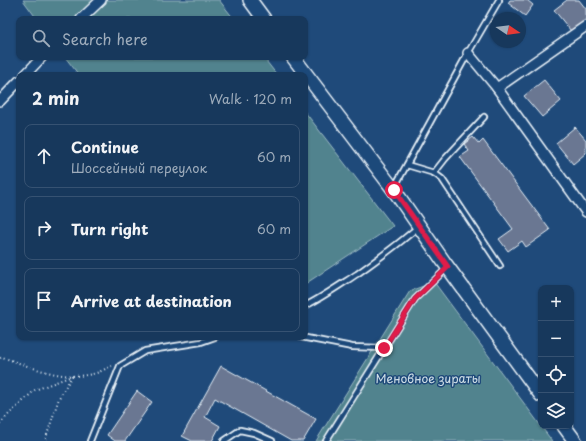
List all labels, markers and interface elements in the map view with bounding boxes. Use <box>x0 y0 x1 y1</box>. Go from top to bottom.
north arrow <box>490 12 526 48</box>
search box <box>16 16 308 60</box>
icon: search <box>30 27 52 49</box>
text: Search here <box>62 27 148 50</box>
text: 2 min <box>32 85 79 111</box>
text: Walk · 120 m <box>209 89 292 108</box>
text: Continue <box>71 135 139 158</box>
icon: ahead <box>33 145 55 167</box>
text: 60 m <box>257 147 291 166</box>
text: Шоссейный переулок <box>71 158 207 177</box>
route start <box>385 181 403 199</box>
icon: right <box>33 217 55 239</box>
text: Turn right <box>71 217 148 240</box>
text: 60 m <box>257 219 291 238</box>
map controls <box>538 285 574 429</box>
button: + <box>538 285 574 321</box>
icon: arrive <box>33 289 55 311</box>
text: Arrive at destination <box>71 289 232 312</box>
button: − <box>538 321 574 357</box>
route end <box>375 339 393 357</box>
button: locate <box>538 357 574 393</box>
park label: Меновное зираты <box>376 369 481 387</box>
button: layers <box>538 393 574 429</box>

